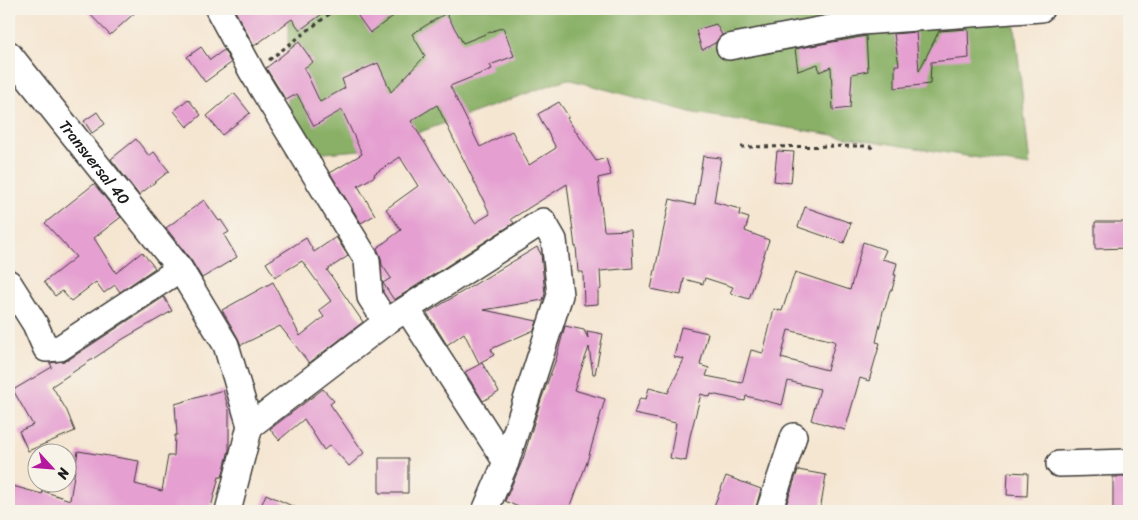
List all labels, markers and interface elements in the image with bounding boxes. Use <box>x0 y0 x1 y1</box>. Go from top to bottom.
street label: Transversal 40 <box>51 113 138 212</box>
north arrow <box>28 442 78 492</box>
text: N <box>50 463 77 484</box>

